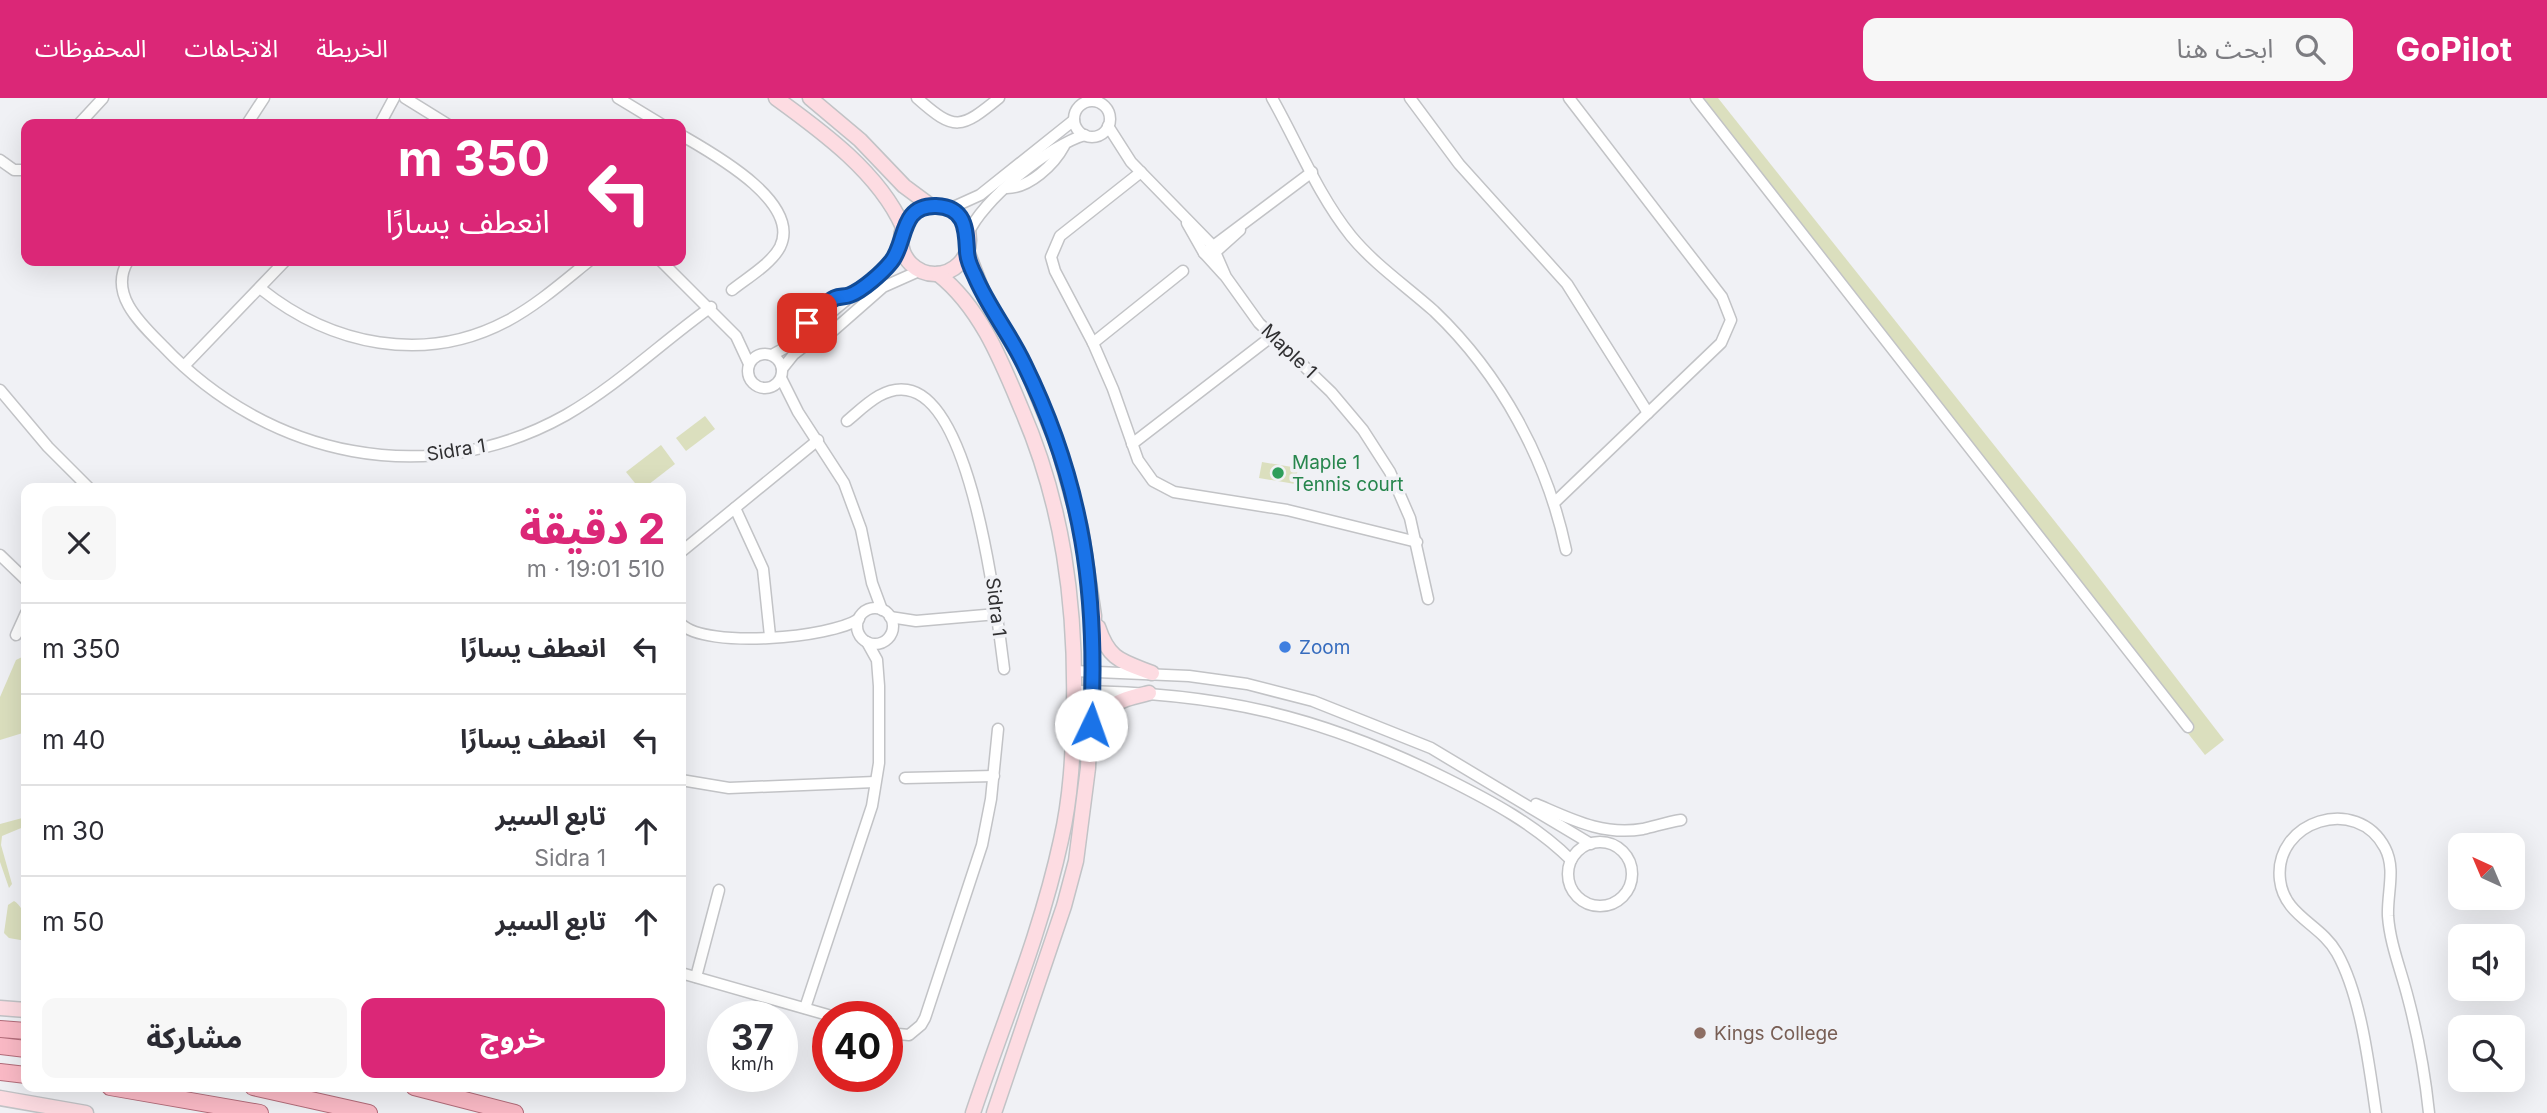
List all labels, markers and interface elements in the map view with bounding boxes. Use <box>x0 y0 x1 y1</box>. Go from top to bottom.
search box <box>1863 18 2353 81</box>
text: GoPilot <box>2395 29 2512 69</box>
icon: search <box>2291 30 2329 68</box>
text: ابحث هنا <box>2177 33 2273 64</box>
text: المحفوظات <box>35 34 146 63</box>
text: الاتجاهات <box>184 34 278 63</box>
text: الخريطة <box>316 34 388 63</box>
text: 350 m <box>398 129 550 188</box>
icon: left <box>574 147 665 238</box>
text: انعطف يسارًا <box>386 202 550 241</box>
pin <box>777 293 837 353</box>
icon: arrive <box>788 304 826 342</box>
street label: Maple 1 <box>1256 319 1322 383</box>
street label: Sidra 1 <box>425 434 487 466</box>
place label: Maple 1 Tennis court <box>1292 451 1403 496</box>
marker: Maple 1 Tennis court <box>1270 465 1286 481</box>
text: 2 دقيقة <box>519 503 665 554</box>
button: close <box>42 506 116 580</box>
text: 510 m · 19:01 <box>527 555 665 583</box>
street label: Sidra 1 <box>981 576 1011 638</box>
icon: left <box>627 630 665 668</box>
text: انعطف يسارًا <box>460 632 606 663</box>
text: 350 m <box>42 633 120 664</box>
place label: Zoom <box>1299 636 1350 659</box>
marker: Zoom <box>1277 639 1293 655</box>
position arrow <box>1054 688 1128 762</box>
icon: left <box>627 721 665 759</box>
text: انعطف يسارًا <box>460 723 606 754</box>
text: 40 m <box>42 724 105 755</box>
text: تابع السير <box>496 800 606 831</box>
icon: ahead <box>627 812 665 850</box>
text: 30 m <box>42 815 105 846</box>
north arrow <box>2448 833 2525 910</box>
map controls <box>2448 833 2525 1092</box>
text: Sidra 1 <box>534 844 606 872</box>
icon: ahead <box>627 903 665 941</box>
text: تابع السير <box>496 905 606 936</box>
text: 50 m <box>42 906 104 937</box>
button: sound <box>2448 924 2525 1001</box>
button: مشاركة <box>42 998 347 1078</box>
button: خروج <box>361 998 665 1078</box>
speed limit sign: 40 <box>812 1001 903 1092</box>
button: search <box>2448 1015 2525 1092</box>
text: 37 <box>731 1016 774 1058</box>
place label: Kings College <box>1714 1022 1838 1045</box>
marker: Kings College <box>1692 1025 1708 1041</box>
text: km/h <box>731 1053 774 1074</box>

